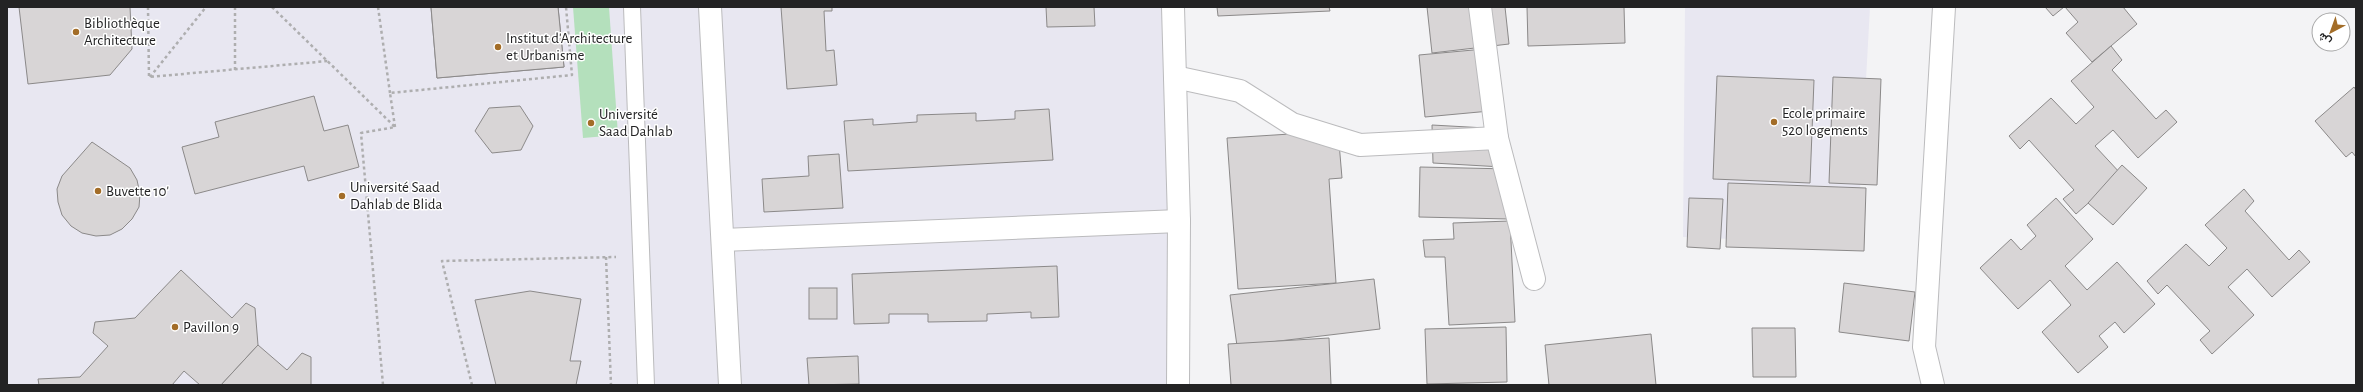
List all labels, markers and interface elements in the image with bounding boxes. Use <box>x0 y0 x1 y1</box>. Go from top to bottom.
north arrow <box>2311 12 2351 52</box>
place label: Bibliothèque Architecture <box>84 16 160 48</box>
marker: Bibliothèque Architecture <box>71 27 81 37</box>
text: ش <box>2316 30 2334 48</box>
place label: Institut d'Architecture et Urbanisme <box>506 31 633 63</box>
marker: Institut d'Architecture et Urbanisme <box>493 42 503 52</box>
place label: Ecole primaire 520 logements <box>1782 106 1868 138</box>
place label: Université Saad Dahlab <box>599 107 673 139</box>
marker: Ecole primaire 520 logements <box>1769 117 1779 127</box>
marker: Université Saad Dahlab <box>586 118 596 128</box>
place label: Université Saad Dahlab de Blida <box>350 180 443 212</box>
place label: Buvette 10' <box>106 184 169 199</box>
marker: Buvette 10' <box>93 186 103 196</box>
marker: Université Saad Dahlab de Blida <box>337 191 347 201</box>
place label: Pavillon 9 <box>183 320 239 335</box>
marker: Pavillon 9 <box>170 322 180 332</box>

